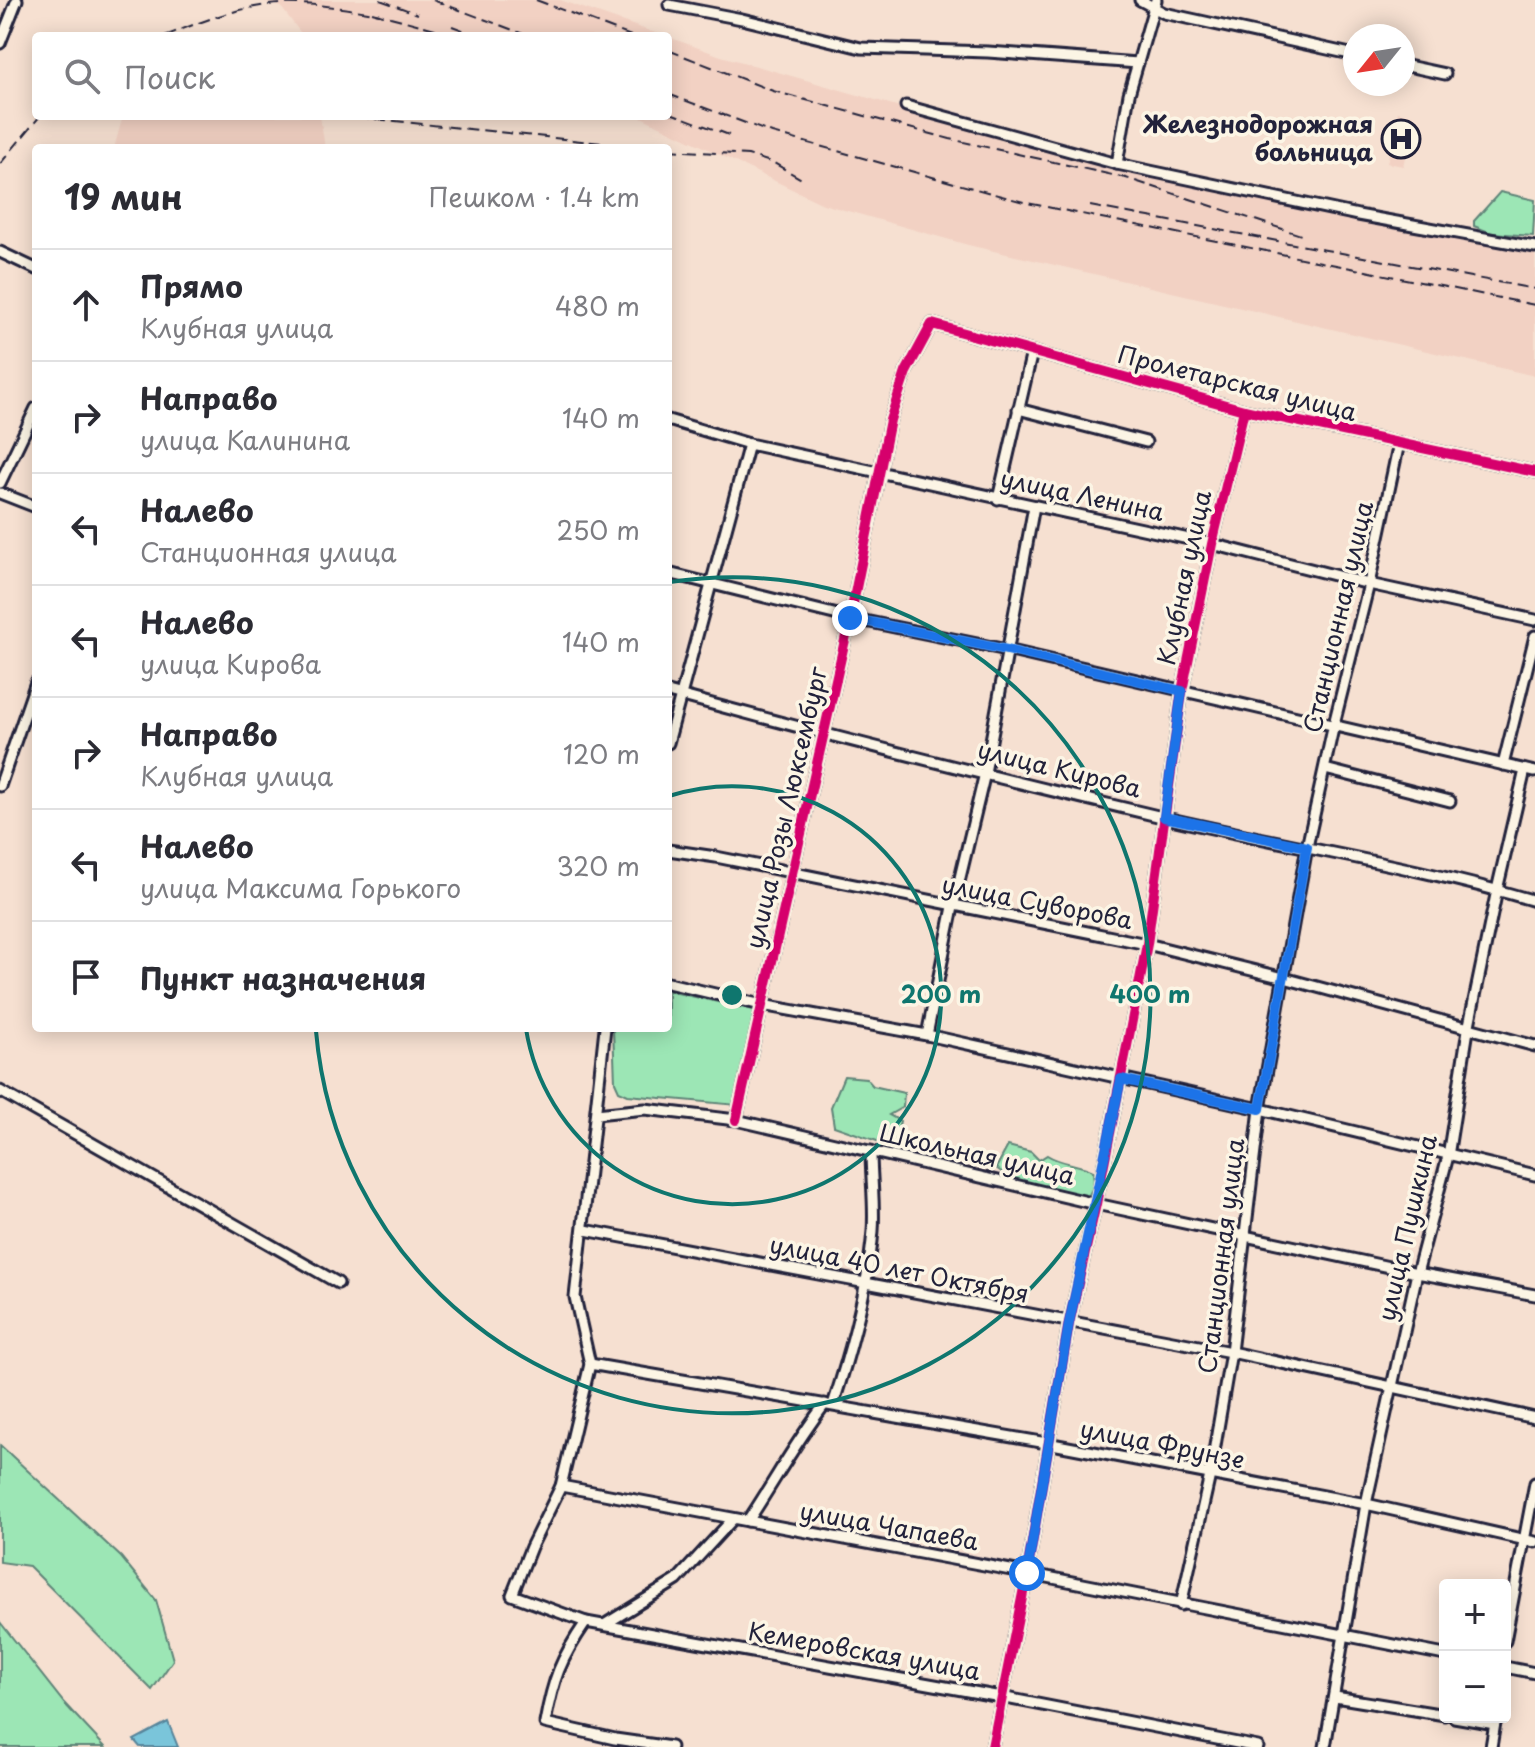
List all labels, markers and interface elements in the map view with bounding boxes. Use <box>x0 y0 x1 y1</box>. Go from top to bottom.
north arrow <box>1343 24 1415 96</box>
search box <box>32 32 672 120</box>
icon: search <box>60 54 104 98</box>
text: Поиск <box>124 54 215 99</box>
place label: Железнодорожная больница <box>1143 105 1373 169</box>
hospital icon: Железнодорожная больница <box>1380 118 1422 160</box>
text: 19 мин <box>64 170 183 222</box>
text: Пешком · 1.4 km <box>428 177 640 216</box>
text: Прямо <box>140 263 243 308</box>
icon: ahead <box>64 283 108 327</box>
text: 480 m <box>555 286 640 325</box>
text: Клубная улица <box>140 308 333 347</box>
street label: Пролетарская улица <box>1114 335 1361 429</box>
text: Направо <box>140 375 278 420</box>
icon: right <box>64 395 108 439</box>
text: 140 m <box>562 398 640 437</box>
text: улица Калинина <box>140 420 350 459</box>
street label: улица Ленина <box>997 459 1168 529</box>
text: Налево <box>140 487 254 532</box>
street label: Клубная улица <box>1147 487 1219 669</box>
street label: Станционная улица <box>1293 497 1381 736</box>
icon: left <box>64 507 108 551</box>
text: 250 m <box>556 510 640 549</box>
text: Станционная улица <box>140 532 397 571</box>
text: Налево <box>140 599 254 644</box>
route end <box>832 600 868 636</box>
icon: left <box>64 619 108 663</box>
text: 140 m <box>562 622 640 661</box>
text: улица Кирова <box>140 644 321 683</box>
street label: улица Розы Люксембург <box>735 663 835 952</box>
text: Направо <box>140 711 278 756</box>
street label: улица Кирова <box>974 730 1145 806</box>
icon: right <box>64 731 108 775</box>
text: 120 m <box>563 734 640 773</box>
text: Клубная улица <box>140 756 333 795</box>
text: Налево <box>140 823 254 868</box>
icon: left <box>64 843 108 887</box>
text: 320 m <box>556 846 640 885</box>
street label: улица Суворова <box>939 865 1136 937</box>
text: улица Максима Горького <box>140 868 461 907</box>
icon: arrive <box>64 955 108 999</box>
text: Пункт назначения <box>140 955 426 1000</box>
text: 200 m <box>901 975 981 1011</box>
text: 400 m <box>1109 975 1191 1011</box>
centre of rings <box>718 981 746 1009</box>
street label: Школьная улица <box>876 1113 1079 1193</box>
street label: улица Пушкина <box>1367 1131 1445 1324</box>
street label: Станционная улица <box>1188 1136 1252 1375</box>
street label: улица 40 лет Октября <box>767 1225 1032 1311</box>
street label: улица Фрунзе <box>1077 1409 1248 1477</box>
street label: улица Чапаева <box>797 1492 982 1558</box>
route start <box>1009 1555 1045 1591</box>
map controls <box>1439 1579 1511 1723</box>
button: + <box>1439 1579 1511 1651</box>
street label: Кемеровская улица <box>746 1612 983 1688</box>
button: − <box>1439 1651 1511 1723</box>

